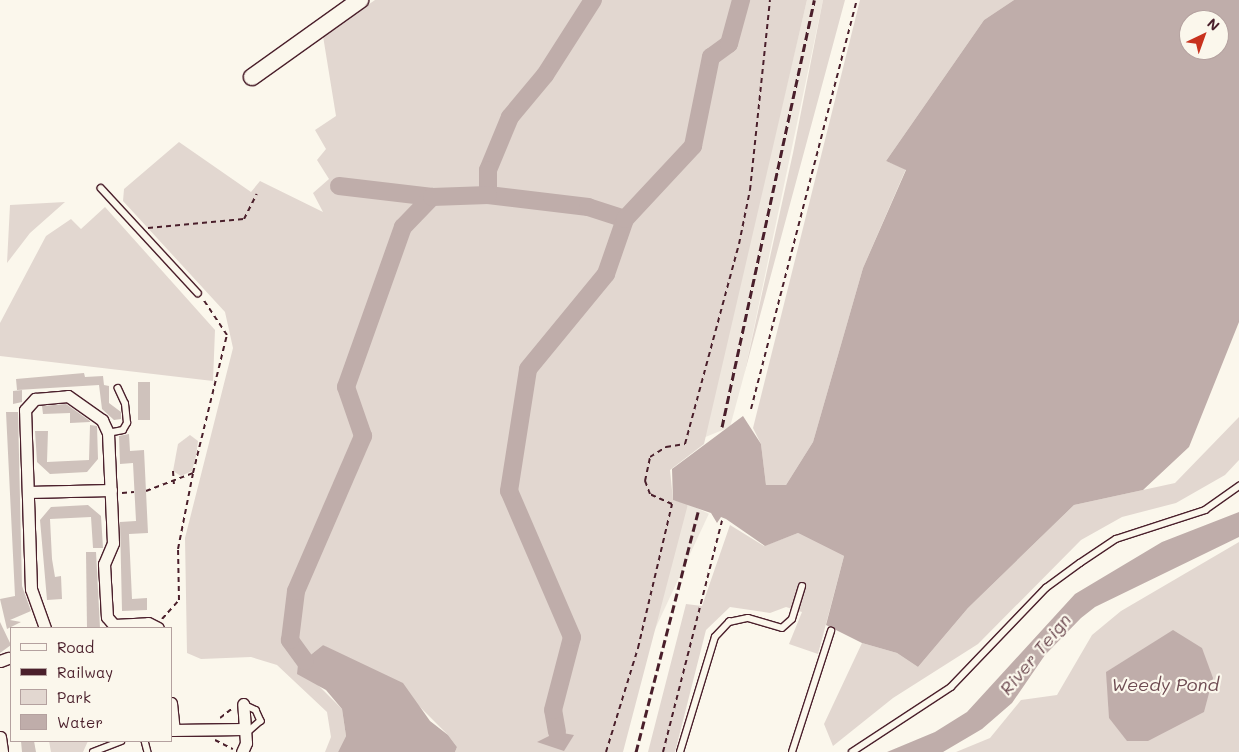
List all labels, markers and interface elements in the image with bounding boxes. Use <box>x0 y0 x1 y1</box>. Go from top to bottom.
north arrow <box>1179 10 1229 60</box>
text: N <box>1203 14 1224 35</box>
water label: River Teign <box>995 609 1075 699</box>
legend <box>10 627 172 742</box>
text: Road <box>57 637 94 657</box>
text: Railway <box>57 662 113 682</box>
water label: Weedy Pond <box>1111 673 1219 695</box>
text: Park <box>57 687 91 707</box>
text: Water <box>57 712 103 732</box>

